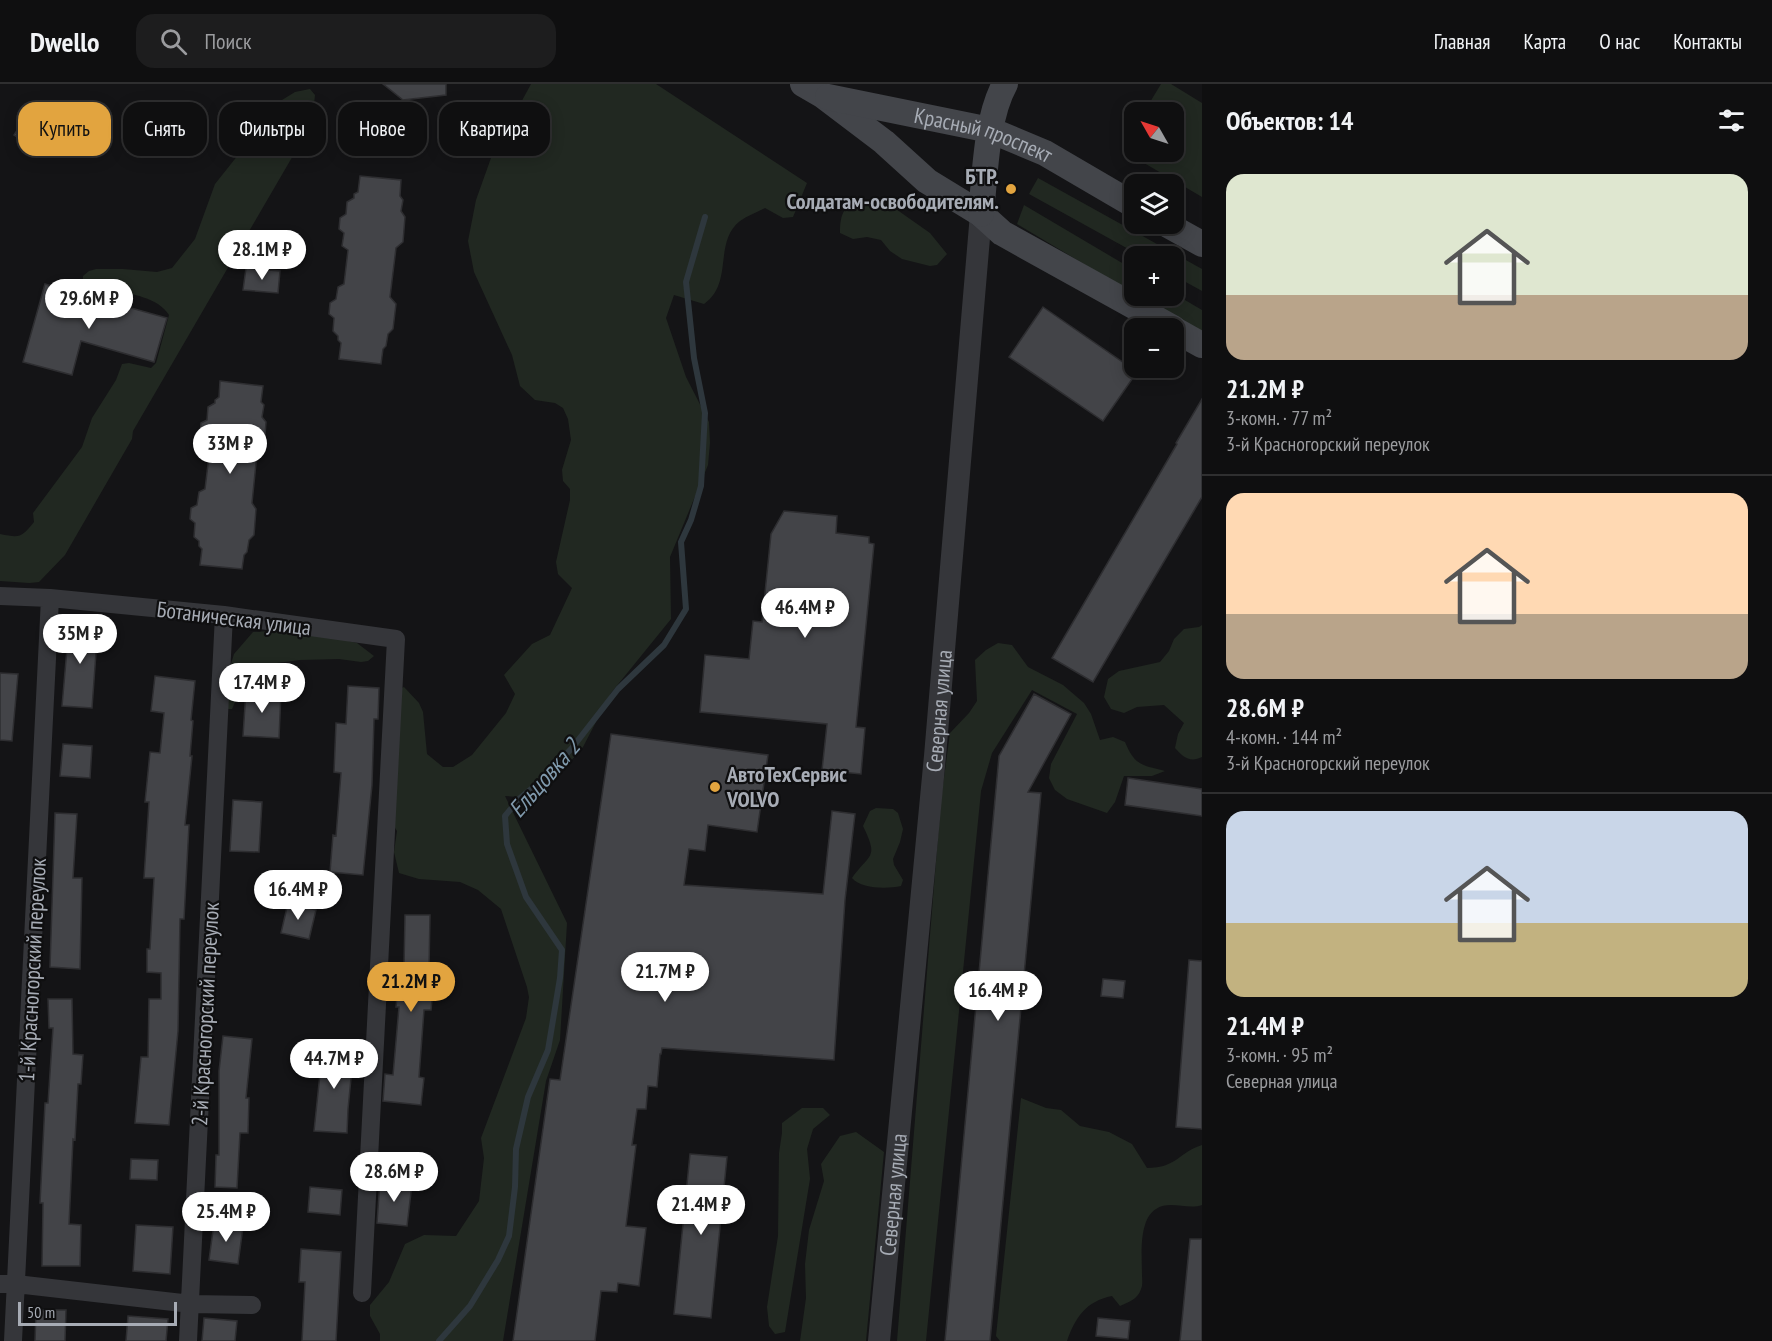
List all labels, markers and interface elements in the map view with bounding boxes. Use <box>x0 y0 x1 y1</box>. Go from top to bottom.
search box <box>136 14 556 68</box>
text: Dwello <box>30 23 100 60</box>
icon: search <box>157 25 190 58</box>
text: Поиск <box>205 27 252 55</box>
text: Главная <box>1434 28 1490 55</box>
text: Карта <box>1523 28 1566 55</box>
text: О нас <box>1599 28 1640 55</box>
text: Контакты <box>1673 28 1742 55</box>
street label: Красный проспект <box>912 101 1059 169</box>
chip: Купить <box>18 102 111 156</box>
chip: Снять <box>123 102 207 156</box>
chip: Фильтры <box>219 102 326 156</box>
chip: Новое <box>338 102 427 156</box>
chip: Квартира <box>439 102 550 156</box>
north arrow <box>1124 102 1184 162</box>
map controls <box>1124 102 1184 378</box>
text: Объектов: 14 <box>1226 104 1353 137</box>
icon: filters <box>1715 104 1748 137</box>
place label: БТР. Солдатам-освободителям. <box>786 162 999 215</box>
button: layers <box>1124 174 1184 234</box>
marker: БТР. Солдатам-освободителям. <box>1004 182 1018 196</box>
icon: home <box>1433 213 1541 321</box>
pin: 28.1M ₽ <box>207 230 317 281</box>
text: 28.1M ₽ <box>232 236 292 262</box>
button: + <box>1124 246 1184 306</box>
pin: 29.6M ₽ <box>34 279 144 330</box>
text: 29.6M ₽ <box>59 285 119 311</box>
button: − <box>1124 318 1184 378</box>
text: 21.2M ₽ <box>1226 372 1304 405</box>
text: 3-комн. · 77 m² <box>1226 405 1332 431</box>
pin: 33M ₽ <box>188 424 272 475</box>
text: 33M ₽ <box>207 430 253 456</box>
text: 3-й Красногорский переулок <box>1226 431 1430 457</box>
icon: home <box>1433 532 1541 640</box>
pin: 46.4M ₽ <box>750 588 860 639</box>
text: 46.4M ₽ <box>775 594 835 620</box>
street label: Ботаническая улица <box>155 595 313 641</box>
pin: 35M ₽ <box>38 614 122 665</box>
text: 35M ₽ <box>57 620 103 646</box>
street label: Северная улица <box>920 648 958 773</box>
pin: 17.4M ₽ <box>207 663 317 714</box>
text: 17.4M ₽ <box>233 669 291 695</box>
text: 28.6M ₽ <box>1226 691 1304 724</box>
text: 4-комн. · 144 m² <box>1226 724 1342 750</box>
water label: Ельцовка 2 <box>501 731 588 824</box>
text: 3-й Красногорский переулок <box>1226 750 1430 776</box>
place label: АвтоТехСервис VOLVO <box>726 760 847 813</box>
marker: АвтоТехСервис VOLVO <box>708 780 722 794</box>
icon: home <box>1433 850 1541 958</box>
street label: 1-й Красногорский переулок <box>12 857 52 1083</box>
pin: 16.4M ₽ <box>243 870 353 921</box>
text: 16.4M ₽ <box>268 876 328 902</box>
street label: 2-й Красногорский переулок <box>185 901 225 1127</box>
pin: 21.7M ₽ <box>610 952 720 1003</box>
text: 21.7M ₽ <box>635 958 695 984</box>
pin: 21.2M ₽ <box>356 962 466 1013</box>
text: 21.2M ₽ <box>381 968 441 994</box>
pin: 16.4M ₽ <box>943 971 1053 1022</box>
text: 16.4M ₽ <box>968 977 1028 1003</box>
text: 21.4M ₽ <box>1226 1009 1304 1042</box>
pin: 44.7M ₽ <box>279 1039 389 1090</box>
text: 3-комн. · 95 m² <box>1226 1042 1333 1068</box>
text: 44.7M ₽ <box>304 1045 364 1071</box>
text: Северная улица <box>1226 1068 1337 1094</box>
street label: Северная улица <box>873 1132 913 1257</box>
pin: 28.6M ₽ <box>339 1152 449 1203</box>
text: 28.6M ₽ <box>364 1158 424 1184</box>
pin: 21.4M ₽ <box>646 1185 756 1236</box>
text: 21.4M ₽ <box>671 1191 731 1217</box>
pin: 25.4M ₽ <box>171 1192 281 1243</box>
text: 25.4M ₽ <box>196 1198 256 1224</box>
scale bar <box>18 1299 177 1326</box>
text: 50 m <box>27 1302 55 1322</box>

